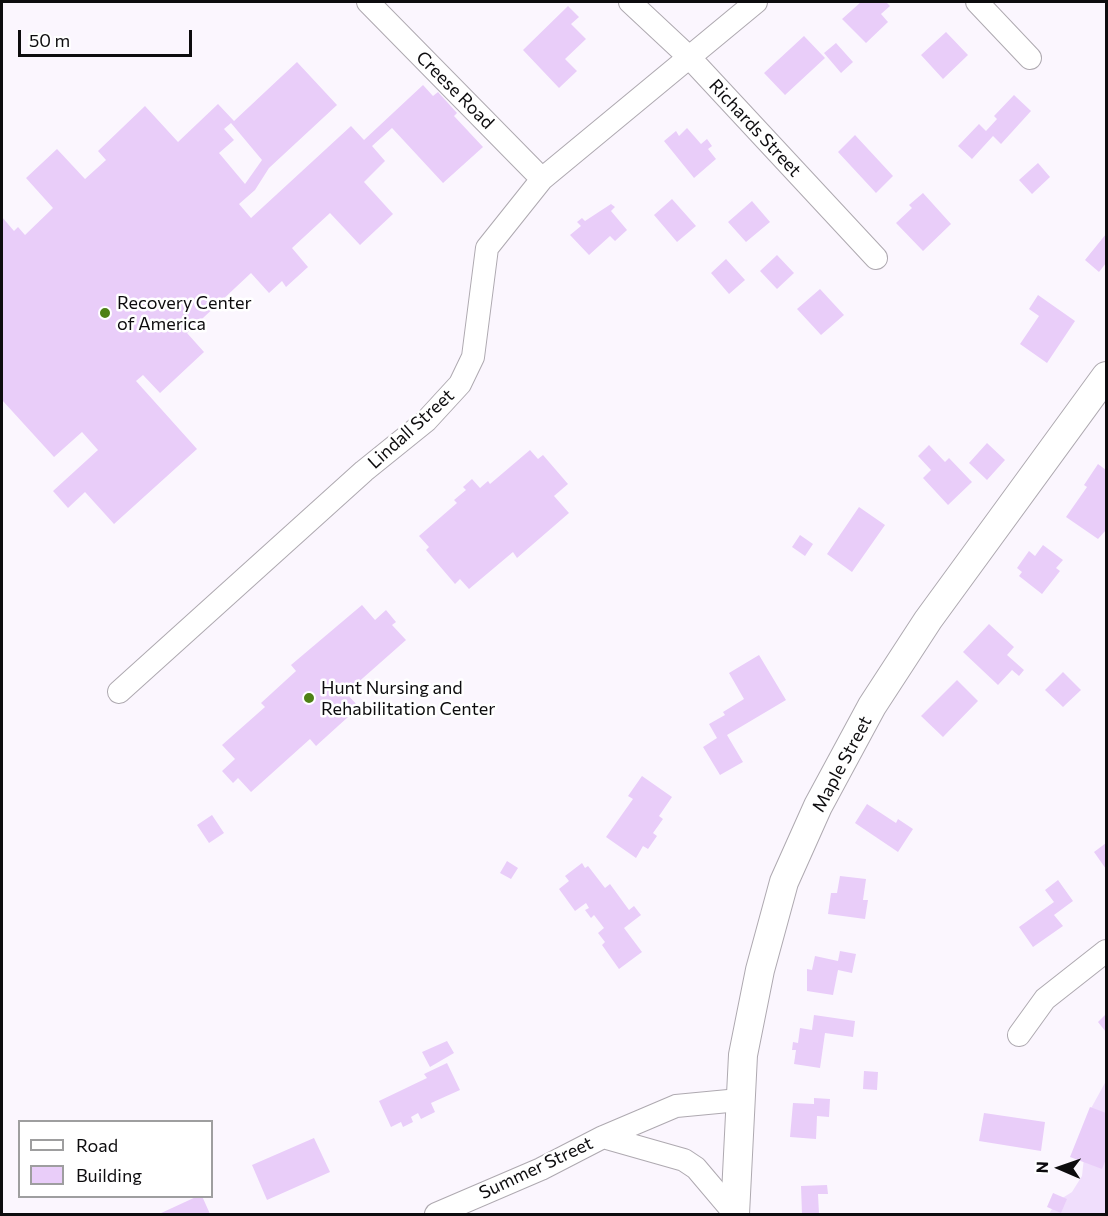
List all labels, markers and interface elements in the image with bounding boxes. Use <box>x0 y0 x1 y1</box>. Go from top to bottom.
scale bar <box>21 18 195 56</box>
text: 50 m <box>29 29 70 51</box>
street label: Creese Road <box>412 47 498 133</box>
street label: Richards Street <box>704 75 806 181</box>
place label: Recovery Center of America <box>117 292 252 334</box>
marker: Recovery Center of America <box>98 306 112 320</box>
street label: Lindall Street <box>363 385 459 473</box>
place label: Hunt Nursing and Rehabilitation Center <box>321 677 496 720</box>
marker: Hunt Nursing and Rehabilitation Center <box>302 691 316 705</box>
street label: Maple Street <box>808 712 876 816</box>
legend <box>18 1120 213 1198</box>
street label: Summer Street <box>476 1132 596 1204</box>
text: Road <box>76 1134 118 1156</box>
north arrow <box>1030 1138 1090 1198</box>
text: N <box>1032 1161 1051 1174</box>
text: Building <box>76 1164 142 1186</box>

